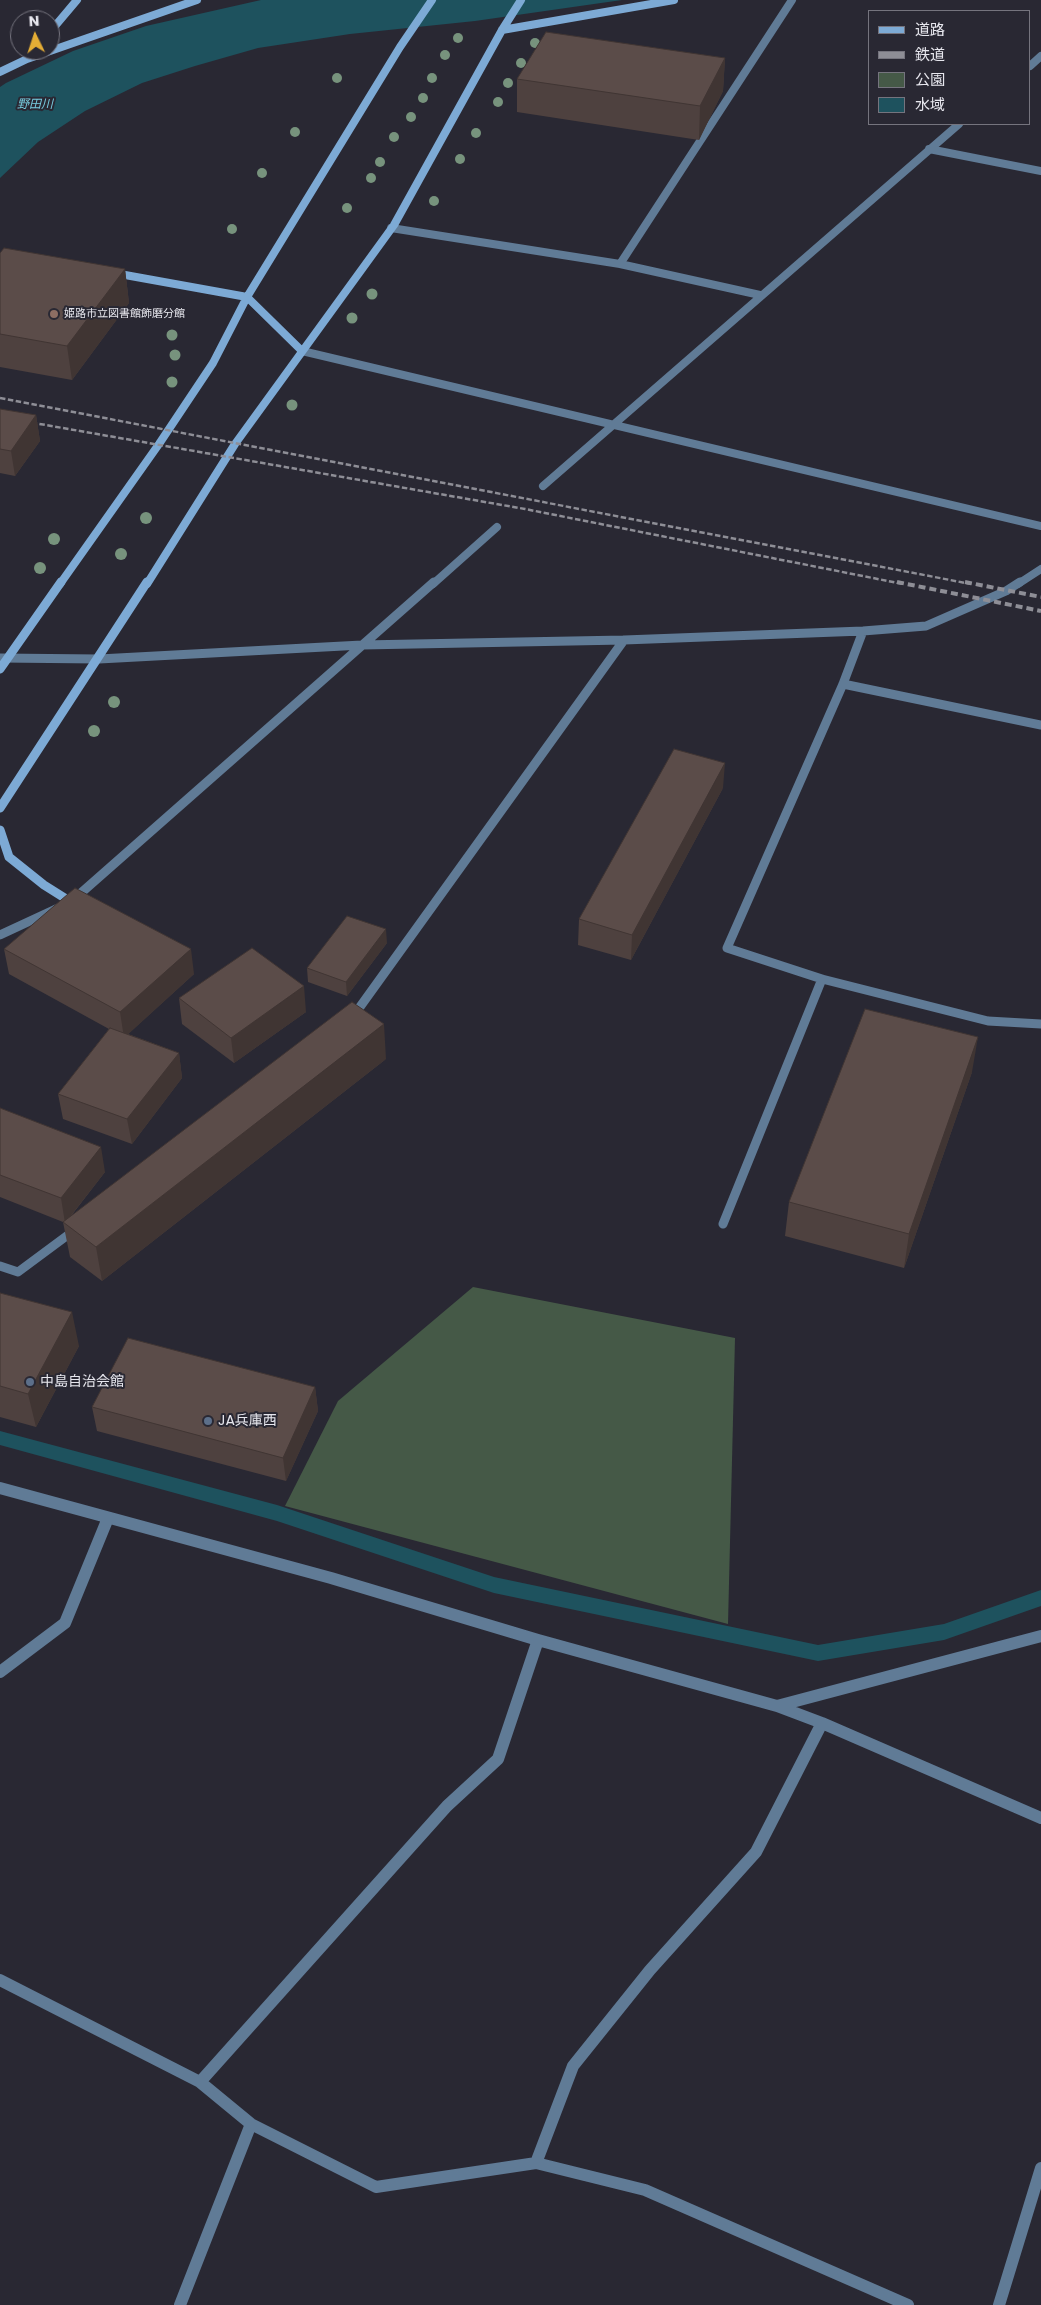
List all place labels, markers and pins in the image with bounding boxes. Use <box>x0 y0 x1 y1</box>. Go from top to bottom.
place label: 姫路市立図書館飾磨分館 <box>64 307 185 321</box>
marker: 姫路市立図書館飾磨分館 <box>48 308 60 320</box>
place label: 中島自治会館 <box>40 1374 124 1390</box>
marker: 中島自治会館 <box>24 1376 36 1388</box>
place label: JA兵庫西 <box>218 1413 277 1429</box>
marker: JA兵庫西 <box>202 1415 214 1427</box>

